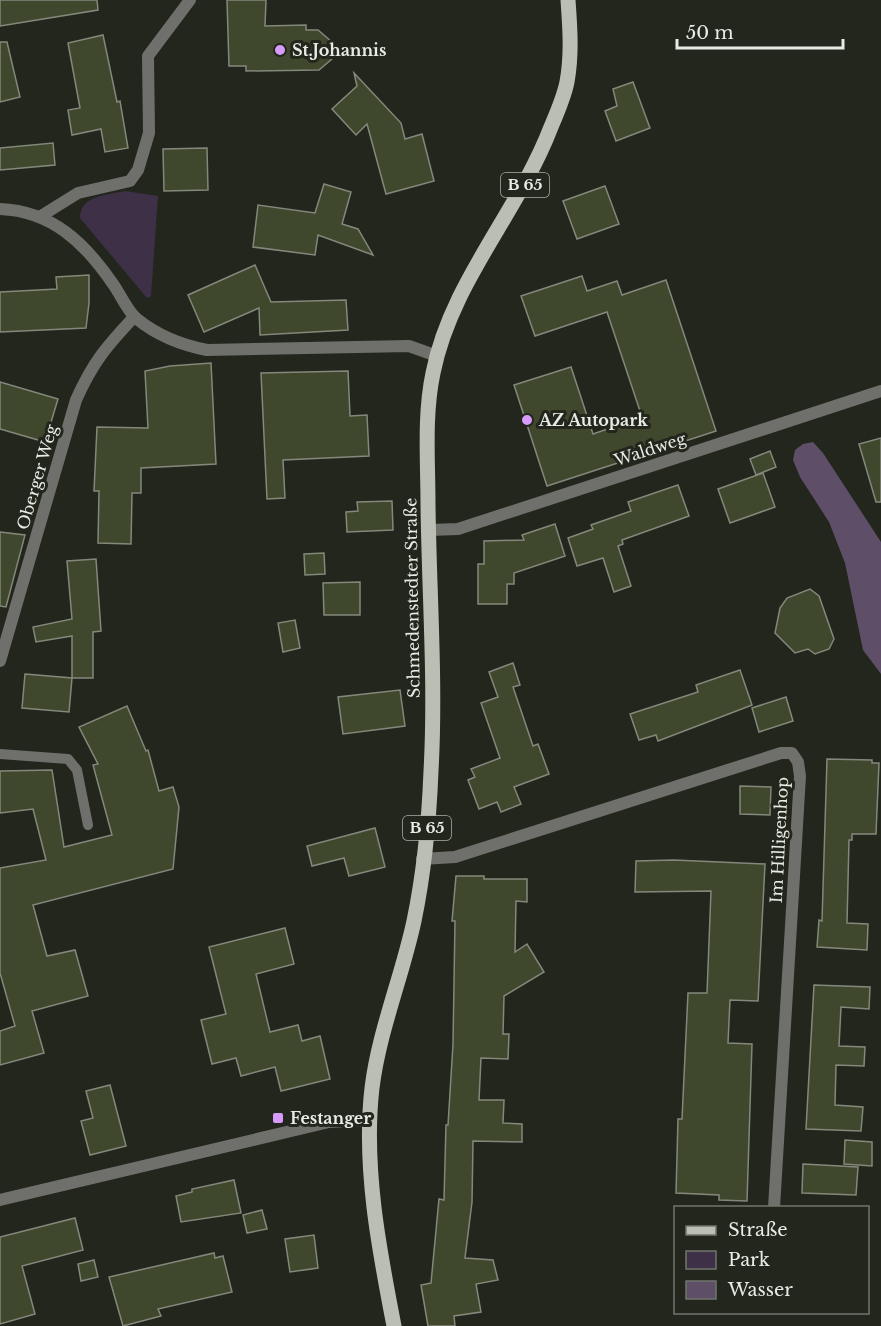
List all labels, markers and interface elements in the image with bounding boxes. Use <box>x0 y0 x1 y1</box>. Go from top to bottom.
scale bar <box>677 12 844 50</box>
text: 50 m <box>686 22 734 44</box>
place label: St.Johannis <box>292 40 386 60</box>
marker: St.Johannis <box>273 43 287 57</box>
road number: B 65 <box>501 173 549 197</box>
place label: AZ Autopark <box>538 410 648 430</box>
marker: AZ Autopark <box>520 413 534 427</box>
street label: Oberger Weg <box>12 422 62 532</box>
street label: Waldweg <box>611 428 689 470</box>
street label: Schmedenstedter Straße <box>400 498 424 698</box>
street label: Im Hilligenhop <box>766 776 792 904</box>
road number: B 65 <box>403 816 451 840</box>
place label: Festanger <box>290 1108 371 1128</box>
marker: Festanger <box>271 1111 285 1125</box>
legend <box>674 1206 869 1314</box>
text: Straße <box>728 1219 788 1241</box>
text: Park <box>728 1249 770 1271</box>
text: Wasser <box>727 1279 793 1301</box>

